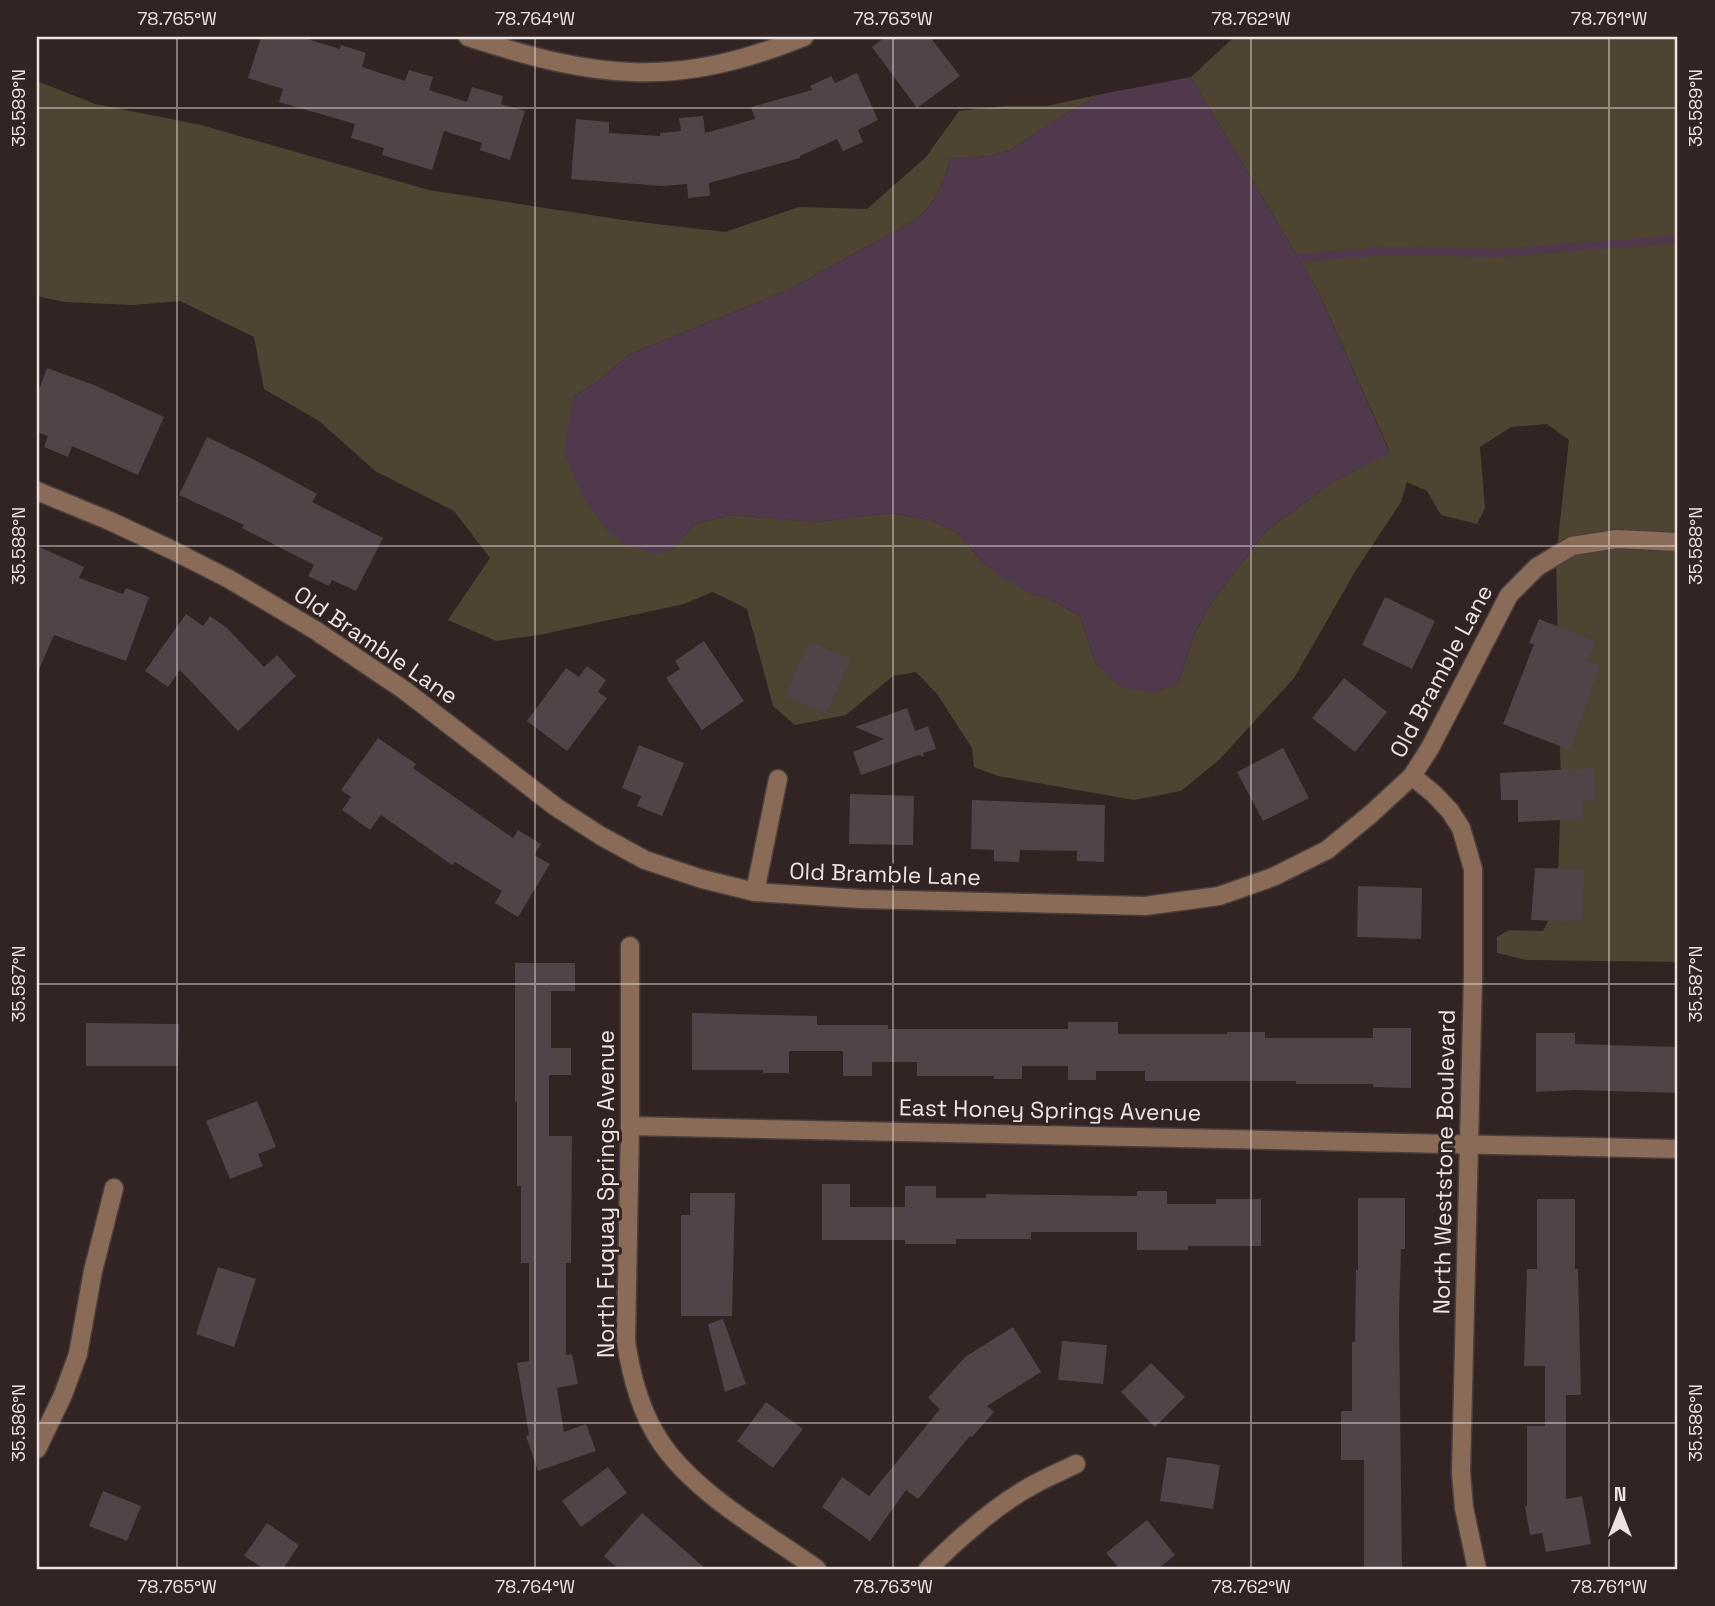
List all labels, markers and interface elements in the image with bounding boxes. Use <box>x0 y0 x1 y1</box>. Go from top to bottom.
text: 78.765°W <box>137 7 217 30</box>
text: 78.764°W <box>495 7 575 30</box>
text: 78.763°W <box>853 7 933 30</box>
text: 78.762°W <box>1211 7 1291 30</box>
text: 78.761°W <box>1571 7 1647 30</box>
text: 35.589°N <box>7 69 30 147</box>
text: 35.589°N <box>1684 69 1707 147</box>
text: 35.588°N <box>7 507 30 585</box>
text: 35.588°N <box>1684 507 1707 585</box>
street label: Old Bramble Lane <box>288 579 464 711</box>
street label: Old Bramble Lane <box>1383 579 1499 763</box>
street label: Old Bramble Lane <box>789 856 981 892</box>
text: 35.587°N <box>7 946 30 1022</box>
text: 35.587°N <box>1684 946 1707 1022</box>
street label: North Weststone Boulevard <box>1426 1009 1462 1315</box>
street label: North Fuquay Springs Avenue <box>591 1030 621 1358</box>
street label: East Honey Springs Avenue <box>899 1092 1201 1128</box>
text: 35.586°N <box>7 1384 30 1462</box>
text: 35.586°N <box>1684 1384 1707 1462</box>
north arrow <box>1586 1476 1656 1546</box>
text: N <box>1614 1482 1626 1507</box>
text: 78.765°W <box>137 1575 217 1598</box>
text: 78.764°W <box>495 1575 575 1598</box>
text: 78.763°W <box>853 1575 933 1598</box>
text: 78.762°W <box>1211 1575 1291 1598</box>
text: 78.761°W <box>1571 1575 1647 1598</box>

